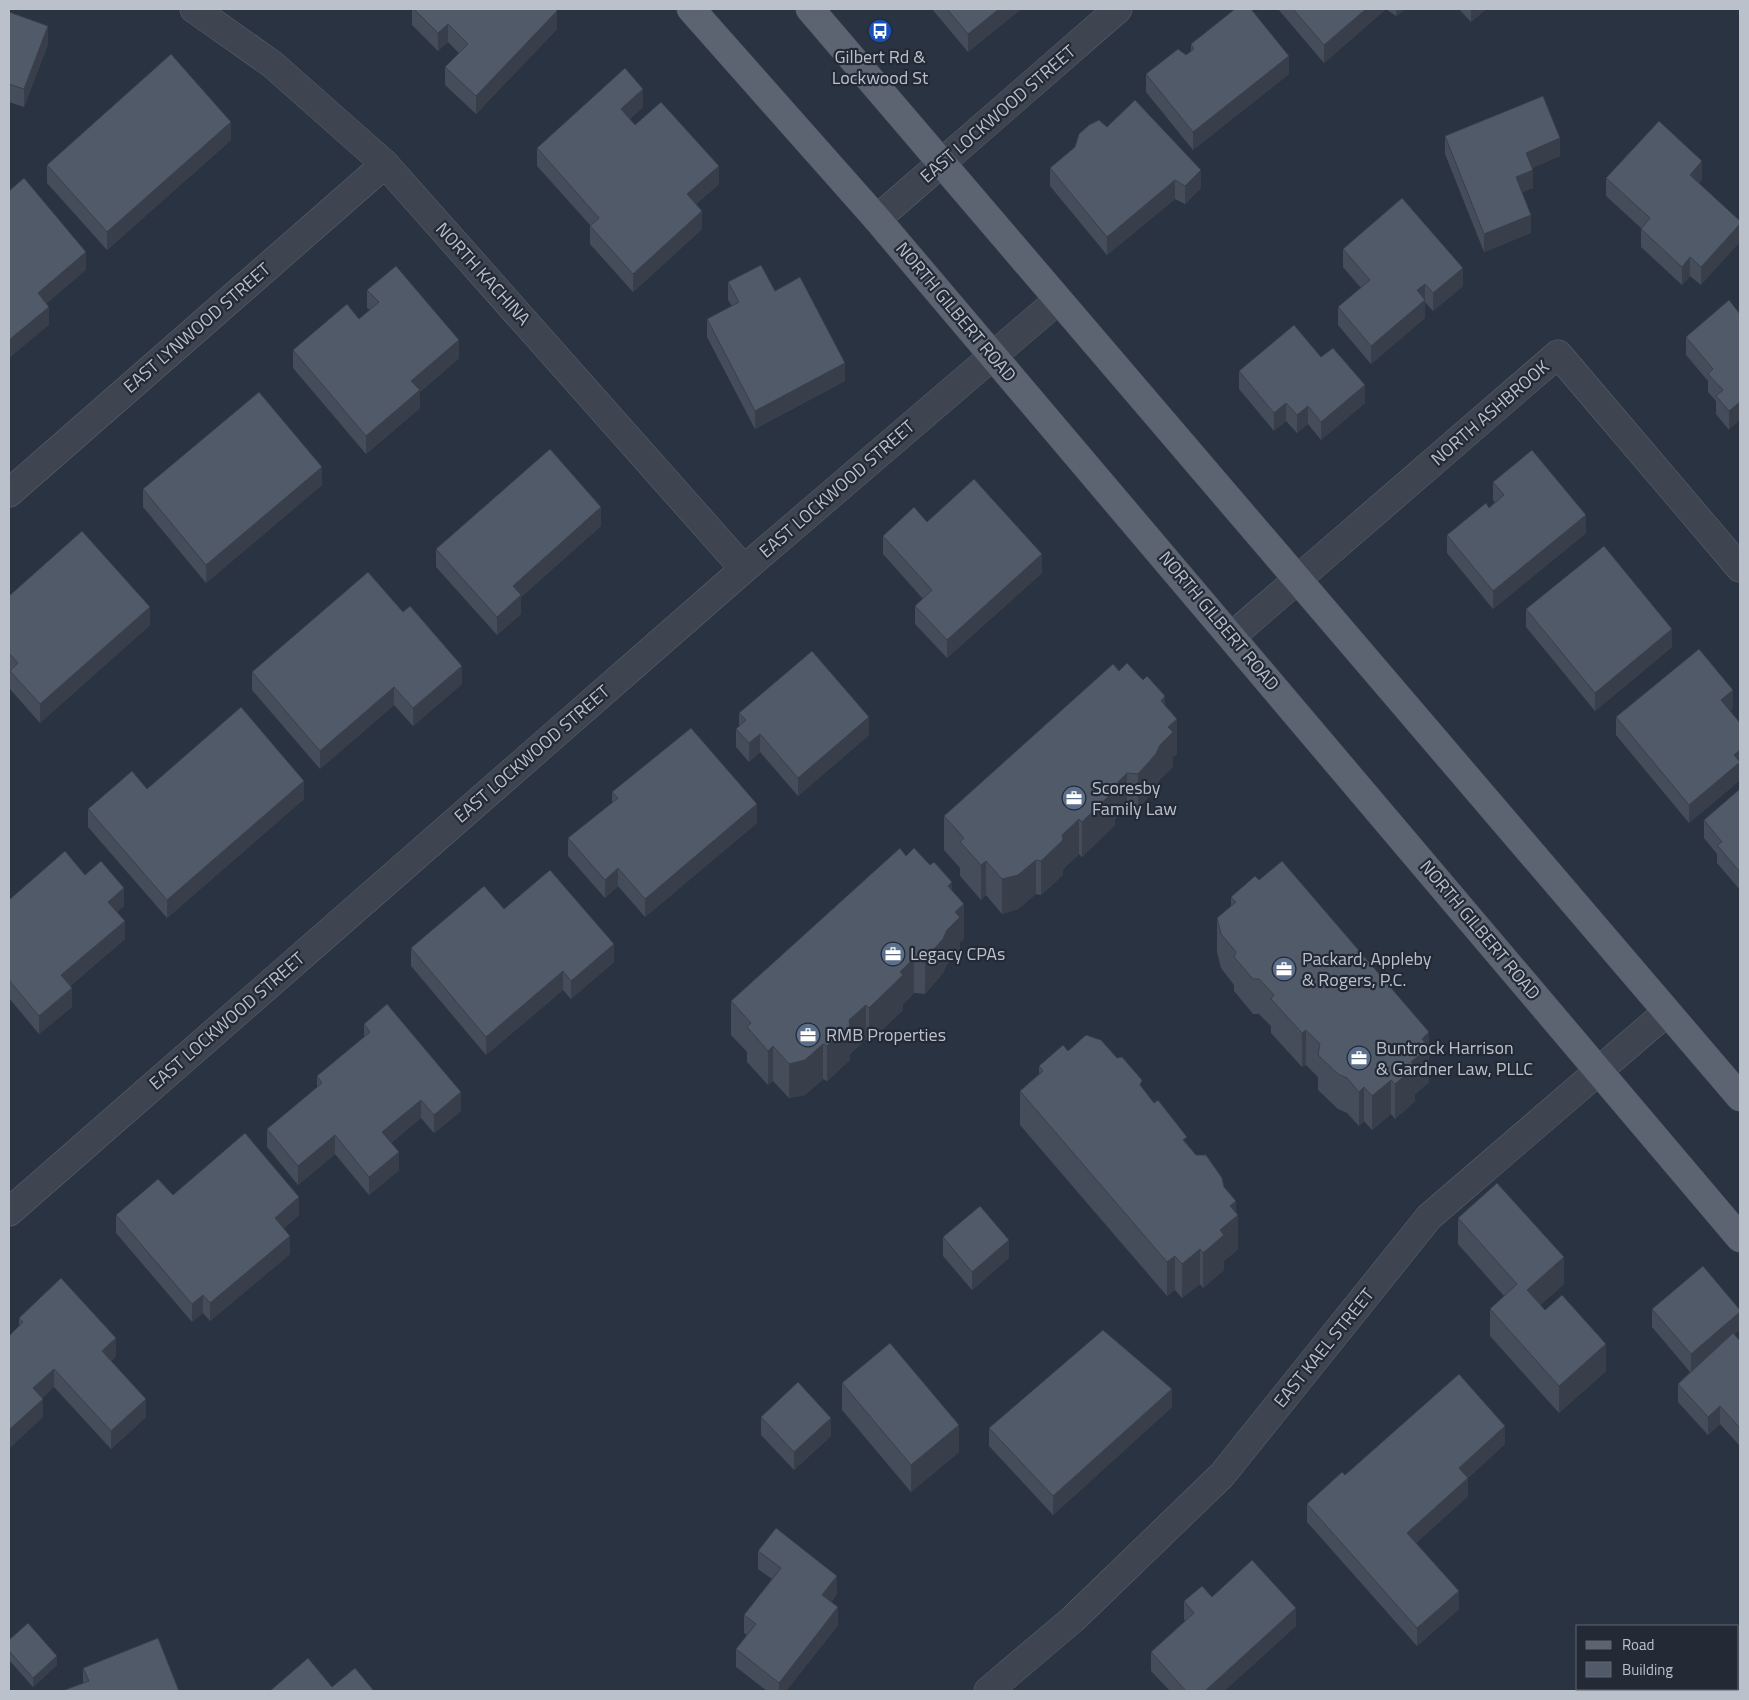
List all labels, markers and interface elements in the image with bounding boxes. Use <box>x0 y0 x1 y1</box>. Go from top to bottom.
bus stop icon: Gilbert Rd & Lockwood St <box>867 18 893 44</box>
street label: EAST LOCKWOOD STREET <box>914 38 1082 189</box>
place label: Gilbert Rd & Lockwood St <box>832 43 929 91</box>
street label: NORTH KACHINA <box>430 216 537 331</box>
street label: NORTH GILBERT ROAD <box>890 236 1023 387</box>
street label: EAST LYNWOOD STREET <box>117 256 277 399</box>
street label: NORTH ASHBROOK <box>1425 353 1555 472</box>
street label: EAST LOCKWOOD STREET <box>753 413 921 564</box>
street label: NORTH GILBERT ROAD <box>1153 545 1286 696</box>
street label: EAST LOCKWOOD STREET <box>448 678 616 829</box>
place label: Scoresby Family Law <box>1092 774 1177 822</box>
office icon: Scoresby Family Law <box>1061 785 1087 811</box>
street label: NORTH GILBERT ROAD <box>1414 854 1547 1005</box>
place label: Legacy CPAs <box>910 940 1005 967</box>
office icon: Legacy CPAs <box>880 941 906 967</box>
street label: EAST LOCKWOOD STREET <box>143 945 311 1096</box>
place label: Packard, Appleby & Rogers, P.C. <box>1302 945 1432 993</box>
office icon: Packard, Appleby & Rogers, P.C. <box>1271 956 1297 982</box>
place label: RMB Properties <box>826 1021 946 1048</box>
office icon: RMB Properties <box>795 1022 821 1048</box>
place label: Buntrock Harrison & Gardner Law, PLLC <box>1376 1034 1533 1082</box>
office icon: Buntrock Harrison & Gardner Law, PLLC <box>1346 1045 1372 1071</box>
street label: EAST KAEL STREET <box>1267 1282 1381 1413</box>
legend <box>1576 1625 1739 1690</box>
text: Road <box>1622 1633 1654 1656</box>
text: Building <box>1622 1658 1673 1681</box>

